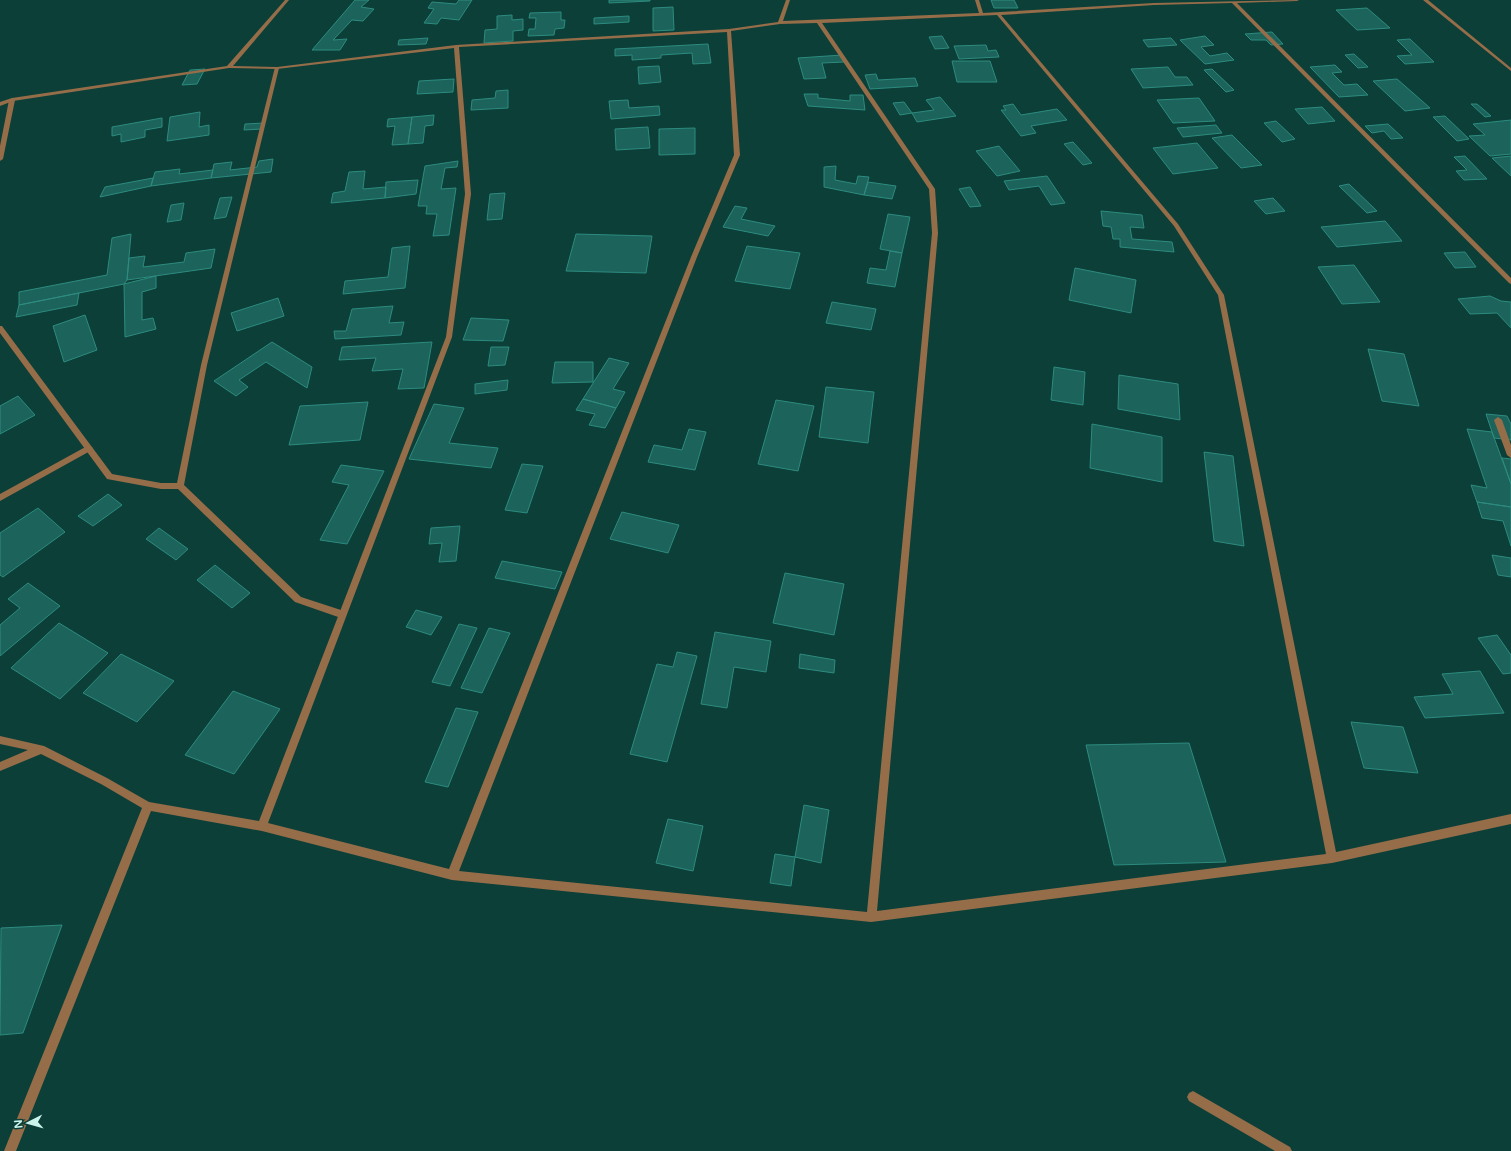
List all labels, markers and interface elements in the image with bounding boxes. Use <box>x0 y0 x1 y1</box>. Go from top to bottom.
north arrow <box>8 1103 48 1143</box>
text: N <box>12 1119 25 1129</box>

